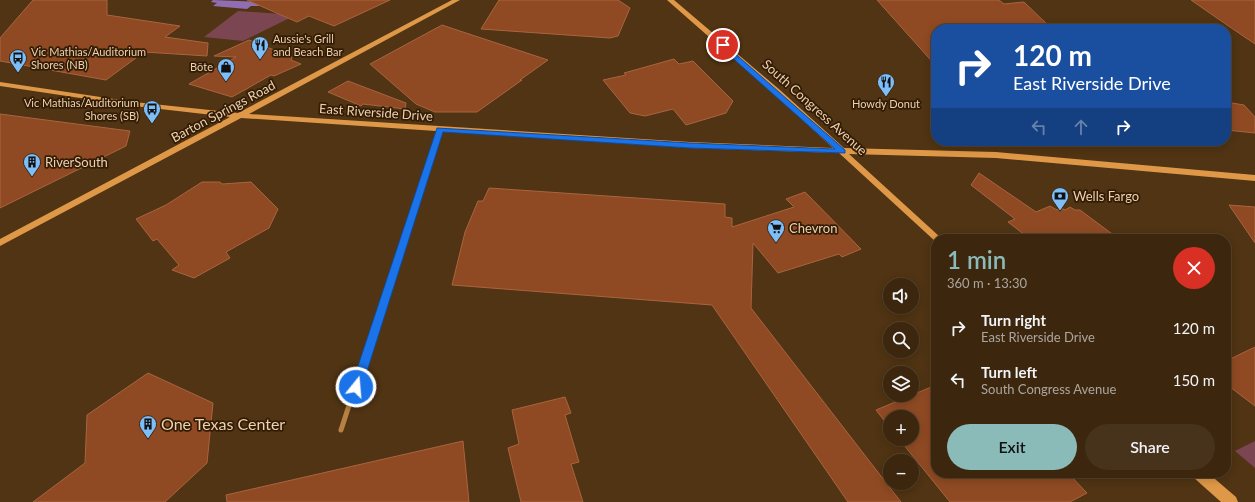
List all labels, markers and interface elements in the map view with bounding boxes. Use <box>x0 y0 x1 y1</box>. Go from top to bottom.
pin <box>706 28 740 62</box>
place label: Aussie's Grill and Beach Bar <box>273 32 343 58</box>
icon: arrive <box>712 34 734 56</box>
restaurant icon: Aussie's Grill and Beach Bar <box>250 35 270 60</box>
text: 120 m <box>1013 38 1092 72</box>
icon: right <box>947 40 999 92</box>
place label: Vic Mathias/Auditorium Shores (NB) <box>31 45 146 71</box>
bus stop icon: Vic Mathias/Auditorium Shores (NB) <box>8 48 28 73</box>
street label: South Congress Avenue <box>759 56 871 158</box>
shop icon: Bōte <box>216 57 236 82</box>
place label: Bōte <box>190 60 213 73</box>
restaurant icon: Howdy Donut <box>876 72 896 97</box>
text: East Riverside Drive <box>1013 72 1171 94</box>
street label: Barton Springs Road <box>168 77 278 145</box>
place label: Vic Mathias/Auditorium Shores (SB) <box>24 96 139 122</box>
place label: Howdy Donut <box>852 97 920 110</box>
bus stop icon: Vic Mathias/Auditorium Shores (SB) <box>142 99 162 124</box>
street label: East Riverside Drive <box>319 100 434 124</box>
icon: left <box>1028 116 1050 138</box>
icon: ahead <box>1070 116 1092 138</box>
icon: right <box>1112 116 1134 138</box>
building icon: RiverSouth <box>22 152 42 177</box>
place label: RiverSouth <box>45 154 108 170</box>
bank icon: Wells Fargo <box>1050 186 1070 211</box>
place label: Wells Fargo <box>1073 188 1139 204</box>
supermarket icon: Chevron <box>766 218 786 243</box>
place label: Chevron <box>789 220 837 236</box>
text: 1 min <box>947 245 1006 274</box>
button: close <box>1173 247 1215 289</box>
text: 360 m · 13:30 <box>947 275 1027 291</box>
map controls <box>883 278 919 490</box>
button: sound <box>883 278 919 314</box>
text: Turn right <box>981 311 1046 329</box>
icon: right <box>947 317 969 339</box>
text: 120 m <box>1173 319 1215 337</box>
button: search <box>883 322 919 358</box>
text: East Riverside Drive <box>981 329 1095 345</box>
text: Turn left <box>981 363 1037 381</box>
position arrow <box>335 366 377 408</box>
button: layers <box>883 366 919 402</box>
icon: left <box>947 369 969 391</box>
text: 150 m <box>1173 371 1215 389</box>
text: South Congress Avenue <box>981 381 1116 397</box>
button: + <box>883 410 919 446</box>
building icon: One Texas Center <box>138 414 158 439</box>
place label: One Texas Center <box>161 414 285 433</box>
button: Exit <box>947 424 1077 470</box>
button: Share <box>1085 424 1215 470</box>
button: − <box>883 454 919 490</box>

